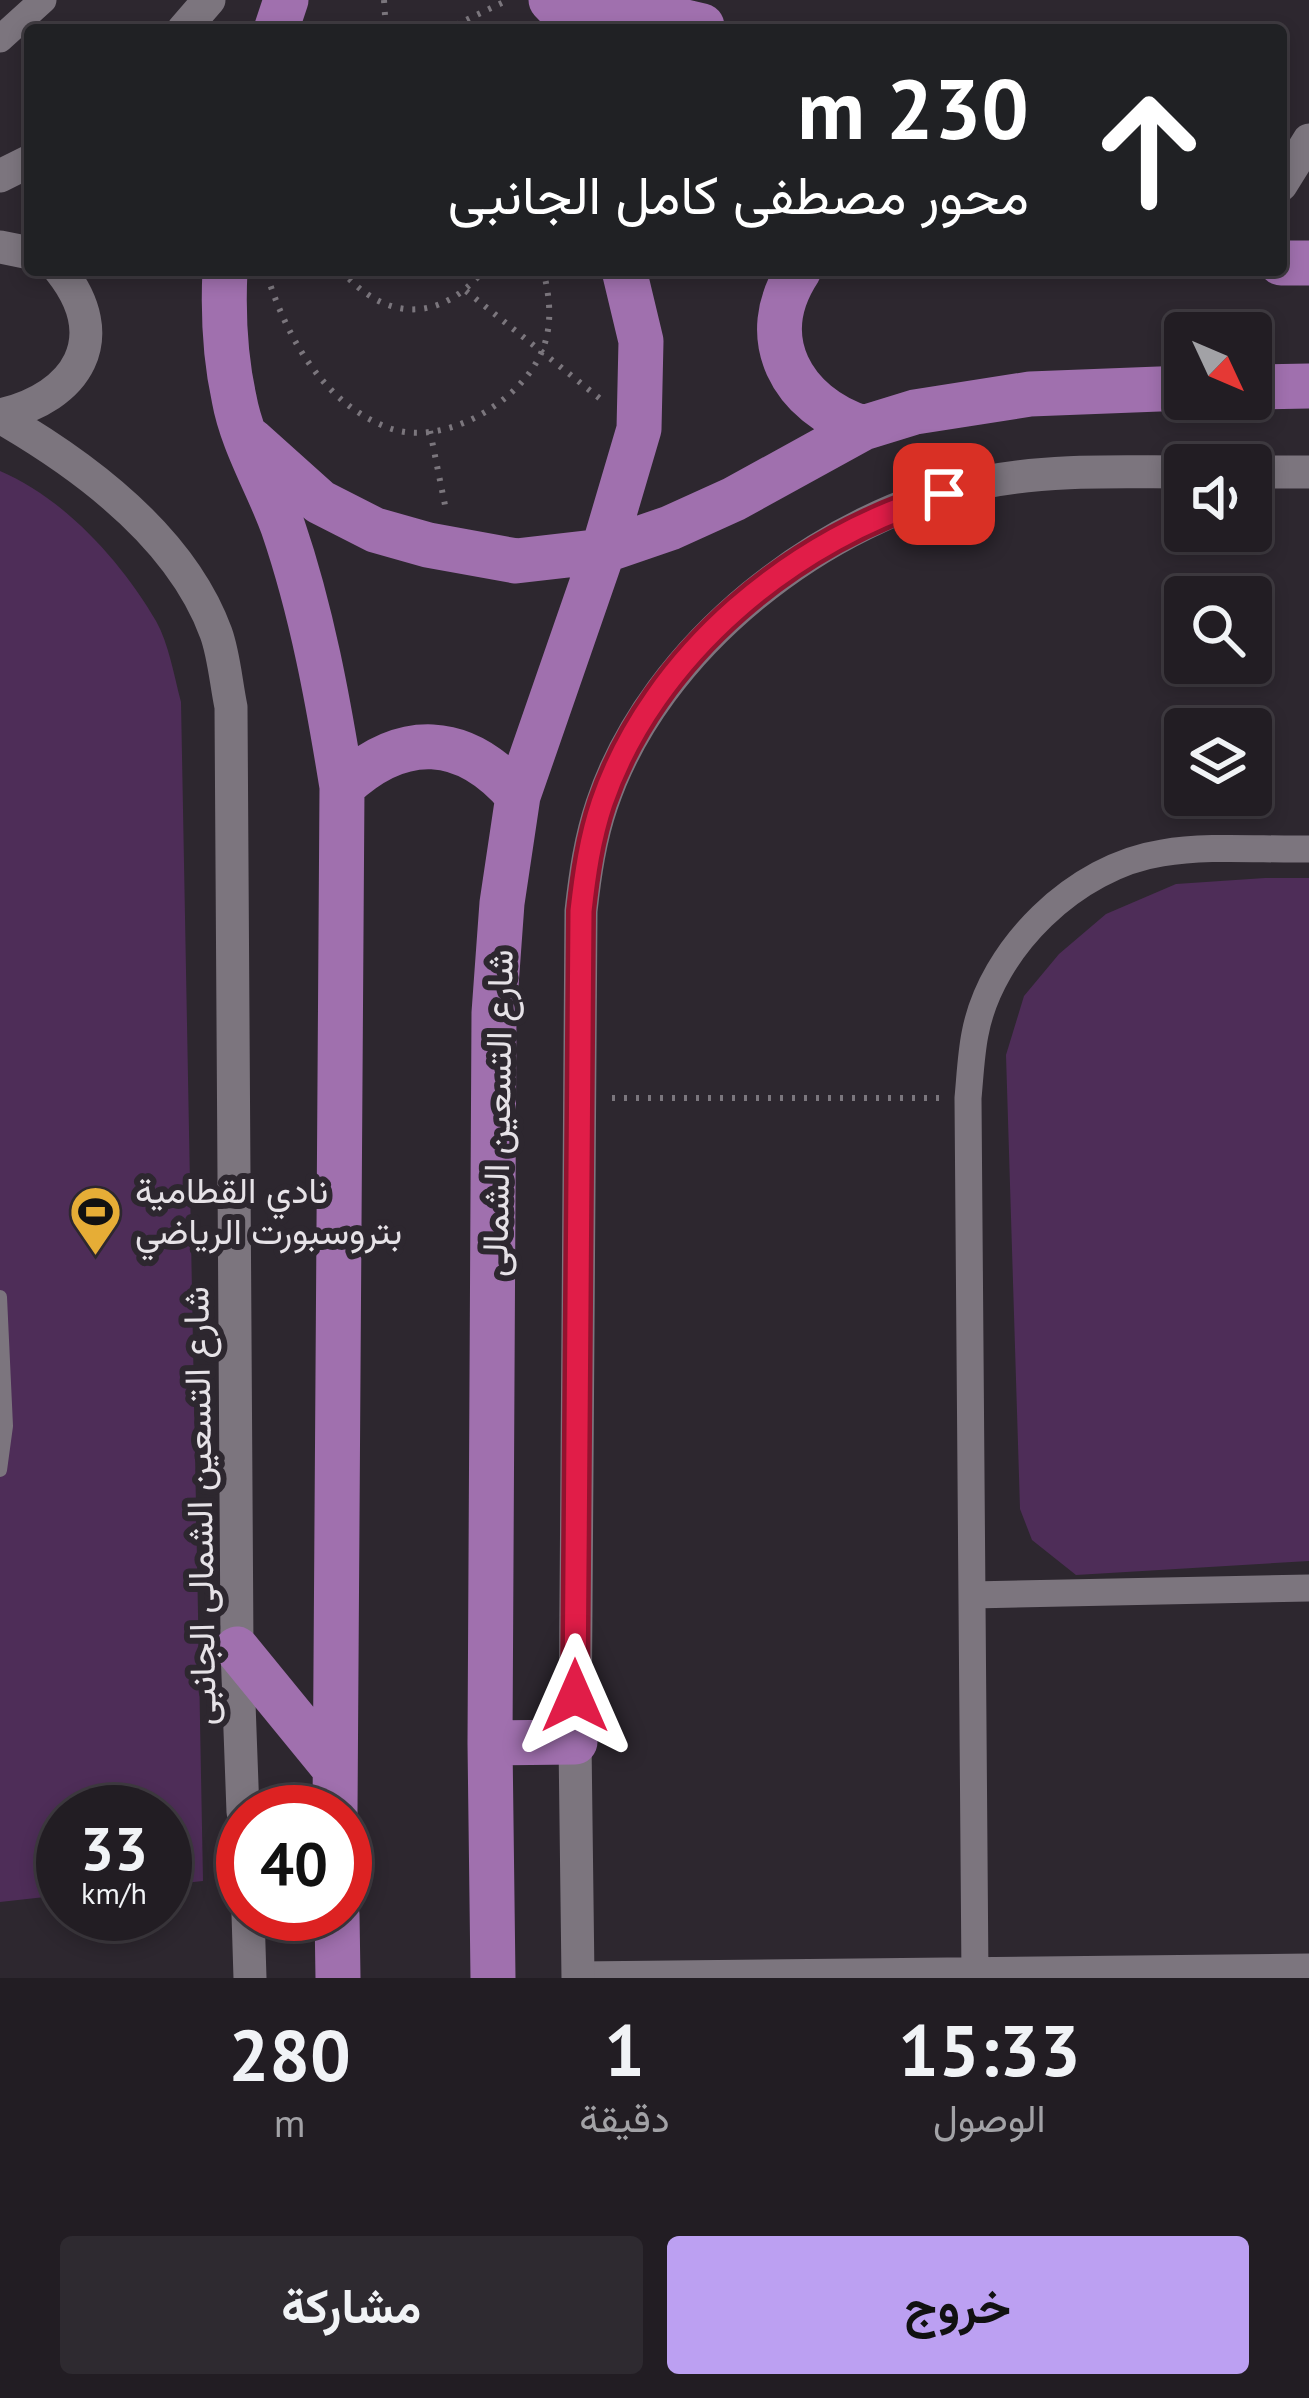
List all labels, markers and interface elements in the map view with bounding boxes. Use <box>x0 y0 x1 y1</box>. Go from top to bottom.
text: 230 m <box>797 53 1029 162</box>
icon: ahead <box>1071 72 1227 228</box>
text: محور مصطفى كامل الجانبى <box>448 159 1029 229</box>
north arrow <box>1164 312 1272 420</box>
map controls <box>1164 312 1272 816</box>
pin <box>893 443 995 545</box>
button: sound <box>1164 444 1272 552</box>
icon: arrive <box>911 461 977 527</box>
button: search <box>1164 576 1272 684</box>
button: layers <box>1164 708 1272 816</box>
street label: شارع التسعين الشمالى <box>470 949 525 1277</box>
place label: نادي القطامية بتروسبورت الرياضي <box>135 1166 402 1261</box>
sports icon: نادي القطامية بتروسبورت الرياضي <box>68 1183 124 1257</box>
street label: شارع التسعين الشمالى الجانبى <box>171 1286 228 1726</box>
position arrow <box>512 1633 638 1759</box>
speed limit sign: 40 <box>216 1785 372 1941</box>
text: 33 <box>80 1809 148 1887</box>
text: km/h <box>81 1873 147 1912</box>
text: 1 <box>604 2003 645 2096</box>
text: 15:33 <box>898 2003 1081 2096</box>
text: 280 <box>228 2008 351 2101</box>
text: دقيقة <box>579 2092 670 2143</box>
text: الوصول <box>933 2092 1046 2143</box>
text: m <box>274 2097 305 2148</box>
button: مشاركة <box>60 2236 643 2374</box>
button: خروج <box>667 2236 1249 2374</box>

